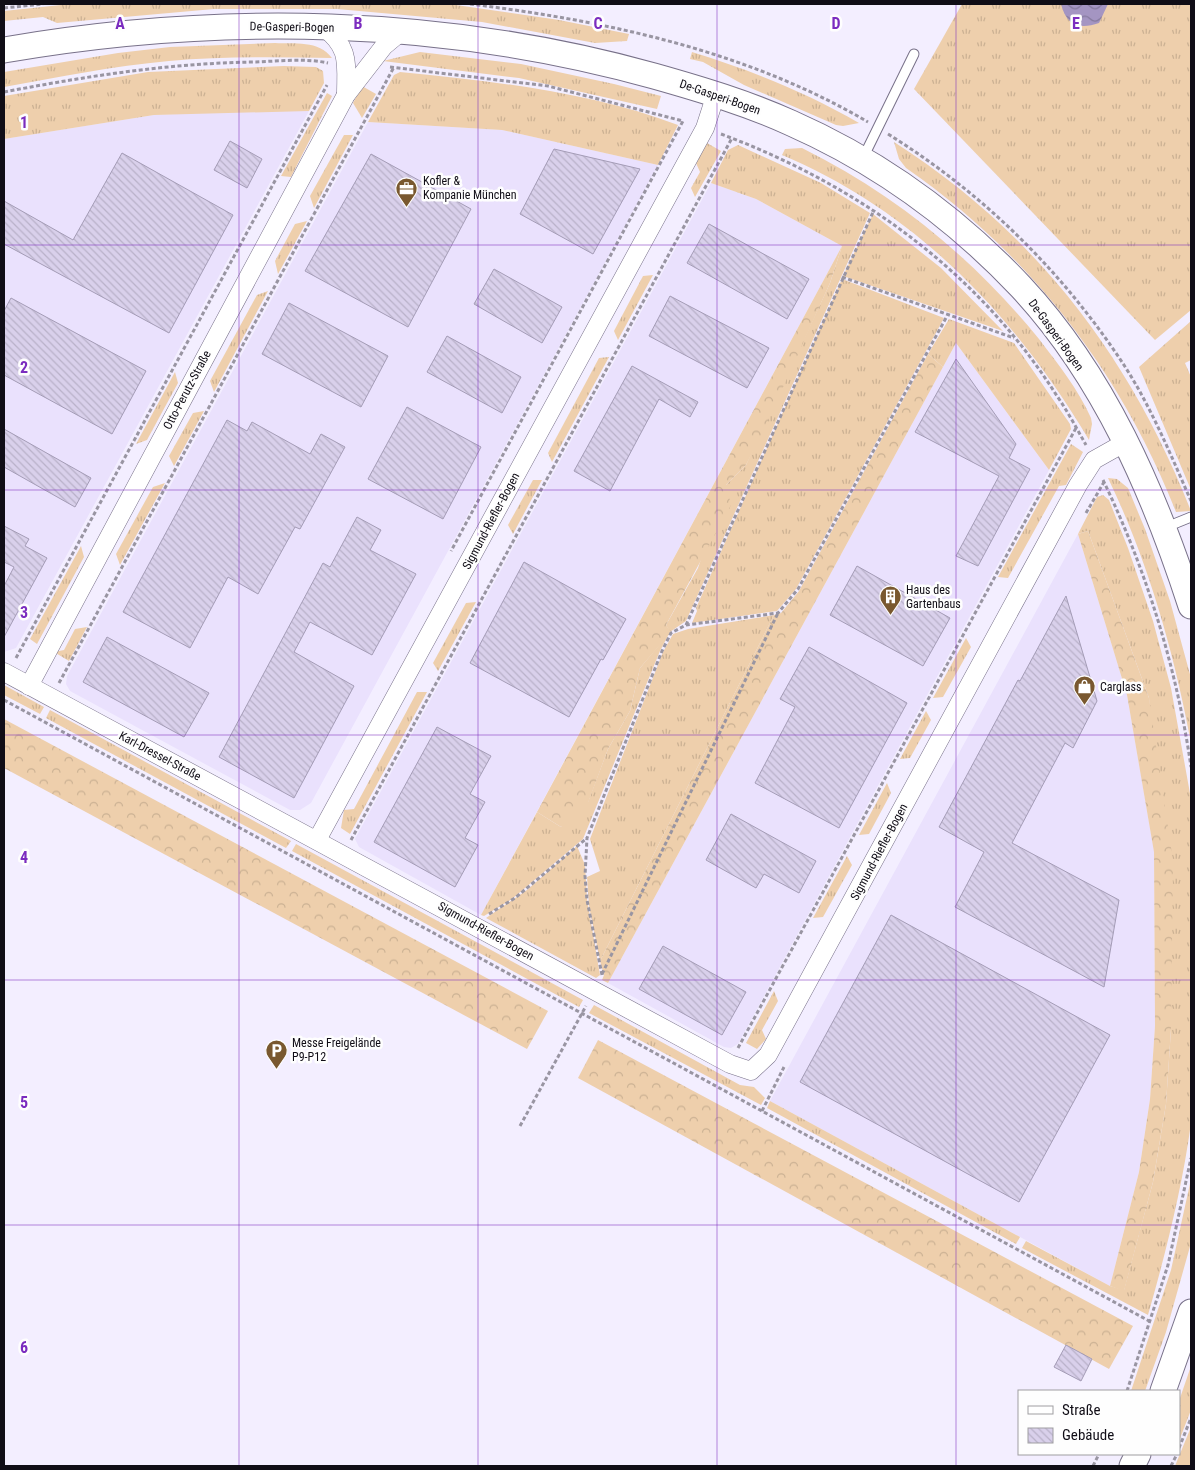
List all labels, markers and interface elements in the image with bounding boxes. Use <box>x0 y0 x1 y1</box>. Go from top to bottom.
text: A <box>115 14 125 33</box>
text: B <box>354 14 363 33</box>
text: C <box>593 14 603 33</box>
text: D <box>831 14 841 33</box>
text: E <box>1072 14 1080 33</box>
street label: De-Gasperi-Bogen <box>250 19 335 35</box>
street label: De-Gasperi-Bogen <box>678 77 762 117</box>
text: 1 <box>20 113 28 132</box>
place label: Kofler & Kompanie München <box>423 174 517 202</box>
office icon: Kofler & Kompanie München <box>395 176 419 207</box>
street label: De-Gasperi-Bogen <box>1025 297 1087 373</box>
street label: Otto-Perutz-Straße <box>160 348 214 432</box>
text: 2 <box>20 358 28 377</box>
street label: Sigmund-Riefler-Bogen <box>460 470 522 572</box>
place label: Haus des Gartenbaus <box>906 583 961 611</box>
building icon: Haus des Gartenbaus <box>878 585 902 616</box>
text: 3 <box>20 603 28 622</box>
shop icon: Carglass <box>1072 675 1096 706</box>
place label: Carglass <box>1100 680 1141 694</box>
street label: Karl-Dressel-Straße <box>117 728 204 784</box>
street label: Sigmund-Riefler-Bogen <box>848 801 910 903</box>
text: 4 <box>20 848 28 867</box>
street label: Sigmund-Riefler-Bogen <box>436 899 537 963</box>
place label: Messe Freigelände P9-P12 <box>292 1036 381 1064</box>
parking icon: Messe Freigelände P9-P12 <box>264 1038 288 1069</box>
text: 5 <box>20 1093 28 1112</box>
text: 6 <box>20 1338 28 1357</box>
legend <box>1018 1390 1180 1455</box>
text: Straße <box>1062 1401 1101 1419</box>
text: Gebäude <box>1062 1426 1114 1444</box>

